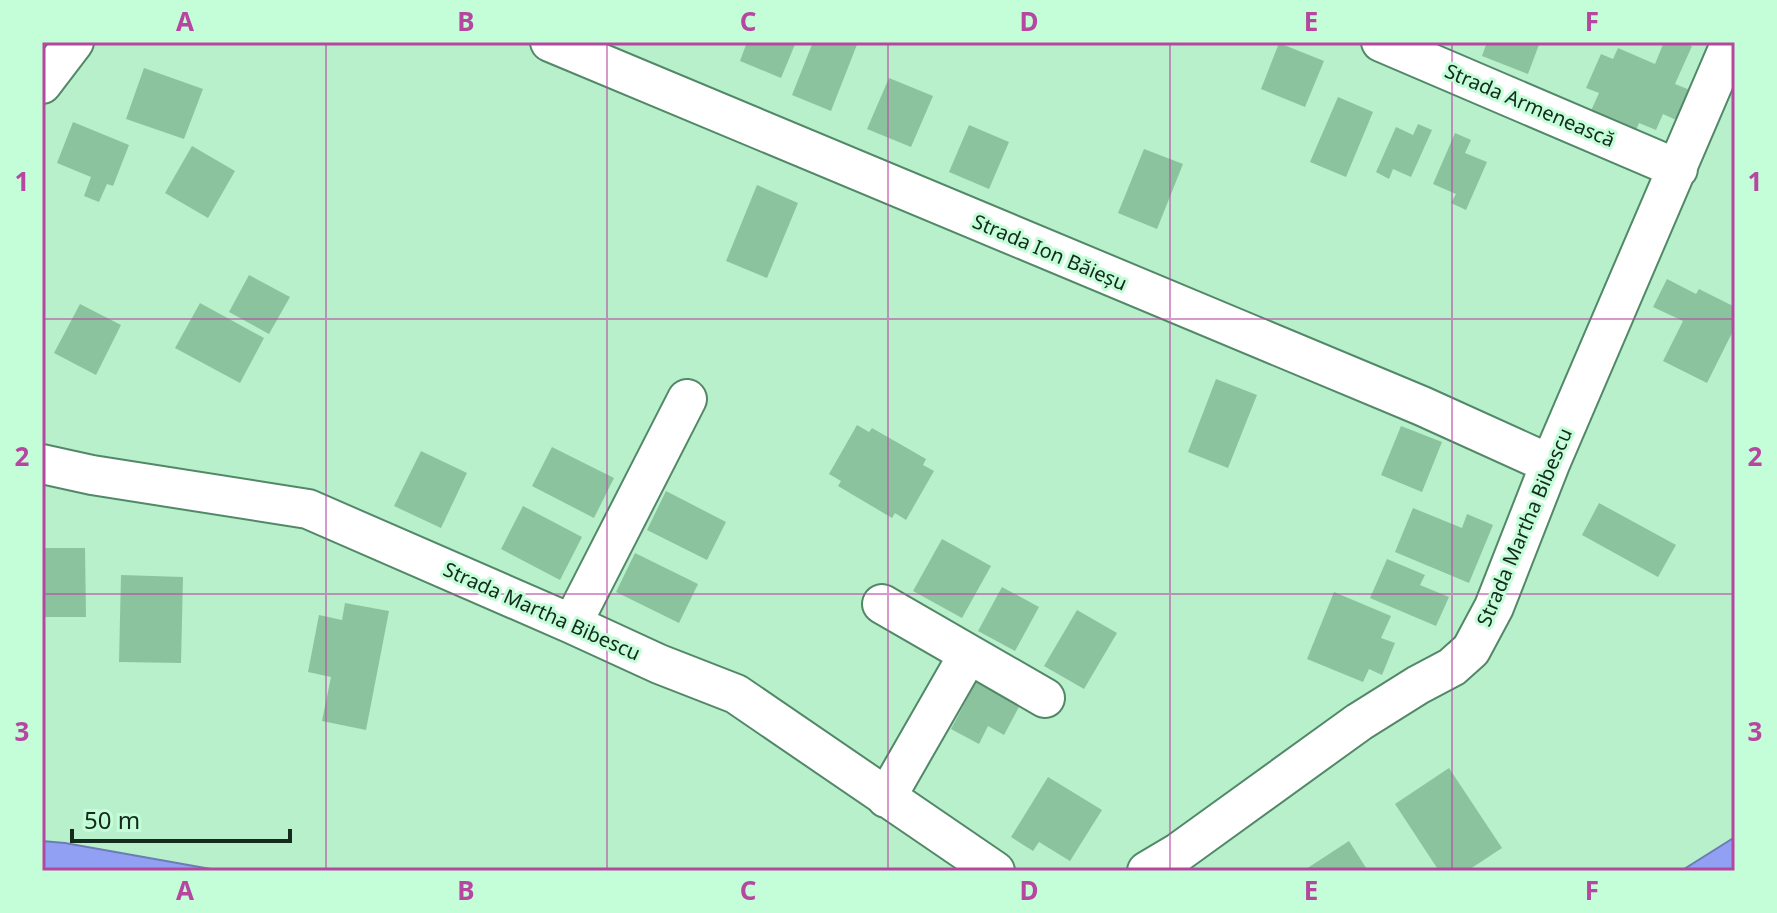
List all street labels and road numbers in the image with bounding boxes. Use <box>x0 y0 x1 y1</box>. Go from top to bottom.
street label: Strada Armenească <box>1441 57 1619 153</box>
street label: Strada Ion Băieșu <box>969 207 1131 297</box>
street label: Strada Martha Bibescu <box>1470 424 1578 630</box>
street label: Strada Martha Bibescu <box>439 555 645 667</box>

